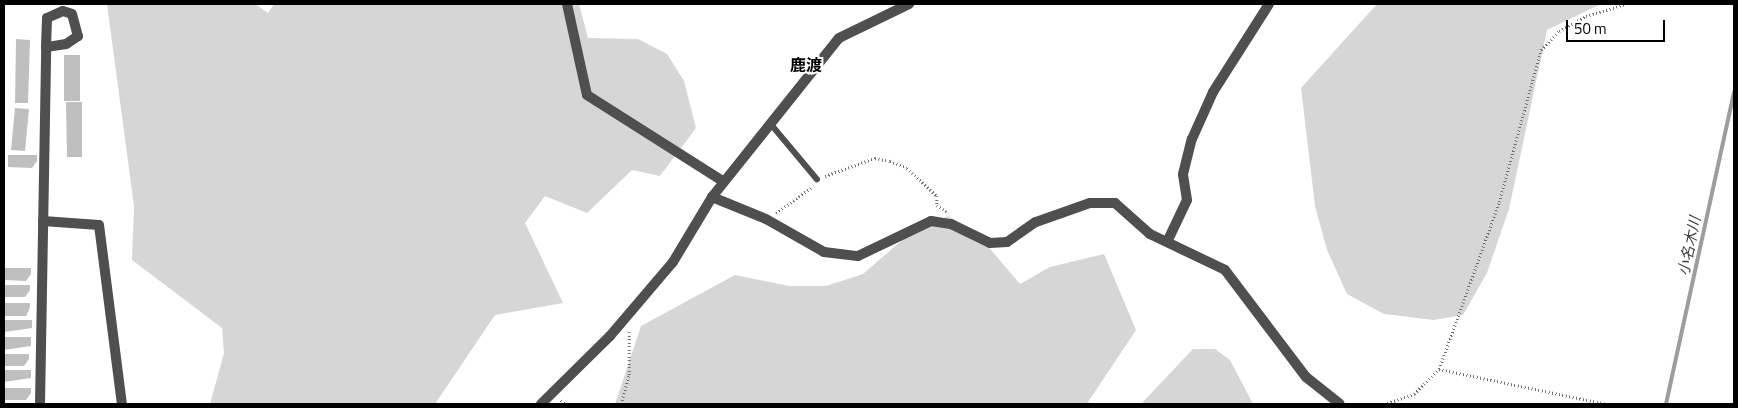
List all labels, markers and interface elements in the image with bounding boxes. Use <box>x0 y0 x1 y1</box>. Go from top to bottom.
scale bar <box>1568 10 1667 42</box>
text: 50 m <box>1574 17 1607 40</box>
district label: 鹿渡 <box>790 55 822 75</box>
water label: 小名木川 <box>1674 215 1704 277</box>

